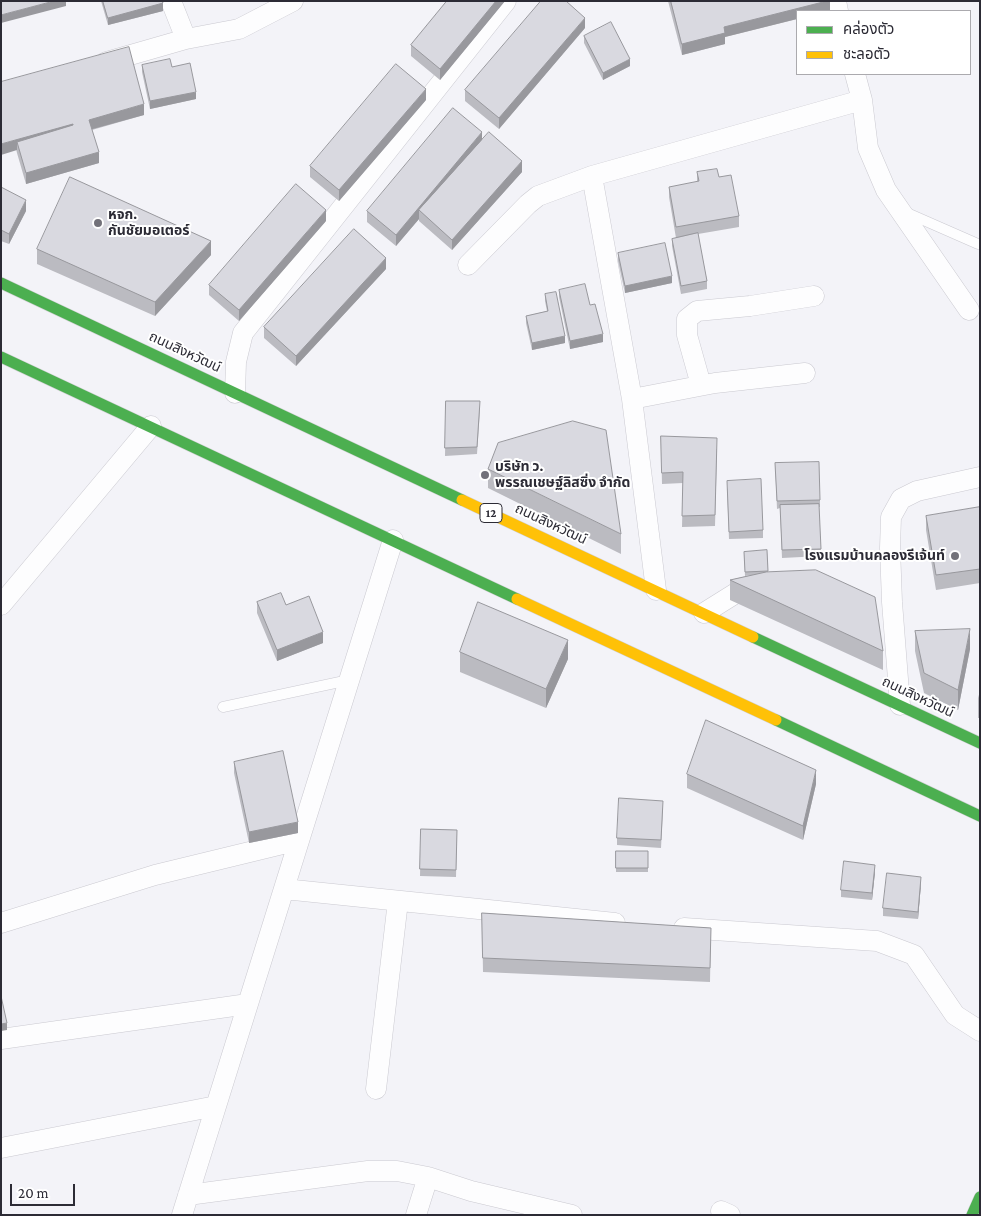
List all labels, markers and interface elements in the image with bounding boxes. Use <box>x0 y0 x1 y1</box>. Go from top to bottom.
legend <box>796 10 971 75</box>
text: คล่องตัว <box>843 21 894 37</box>
text: ชะลอตัว <box>843 46 890 62</box>
place label: หจก. กันชัยมอเตอร์ <box>108 207 190 240</box>
marker: หจก. กันชัยมอเตอร์ <box>92 217 104 229</box>
street label: ถนนสิงหวัฒน์ <box>146 328 224 376</box>
place label: บริษัท ว. พรรณเชษฐ์ลิสซิ่ง จำกัด <box>495 459 630 492</box>
marker: บริษัท ว. พรรณเชษฐ์ลิสซิ่ง จำกัด <box>479 469 491 481</box>
street label: ถนนสิงหวัฒน์ <box>512 500 590 548</box>
road number: 12 <box>480 503 502 522</box>
place label: โรงแรมบ้านคลองรีเจ้นท์ <box>804 548 945 564</box>
marker: โรงแรมบ้านคลองรีเจ้นท์ <box>949 550 961 562</box>
street label: ถนนสิงหวัฒน์ <box>879 673 957 721</box>
scale bar <box>12 1174 78 1206</box>
text: 20 m <box>18 1185 49 1201</box>

